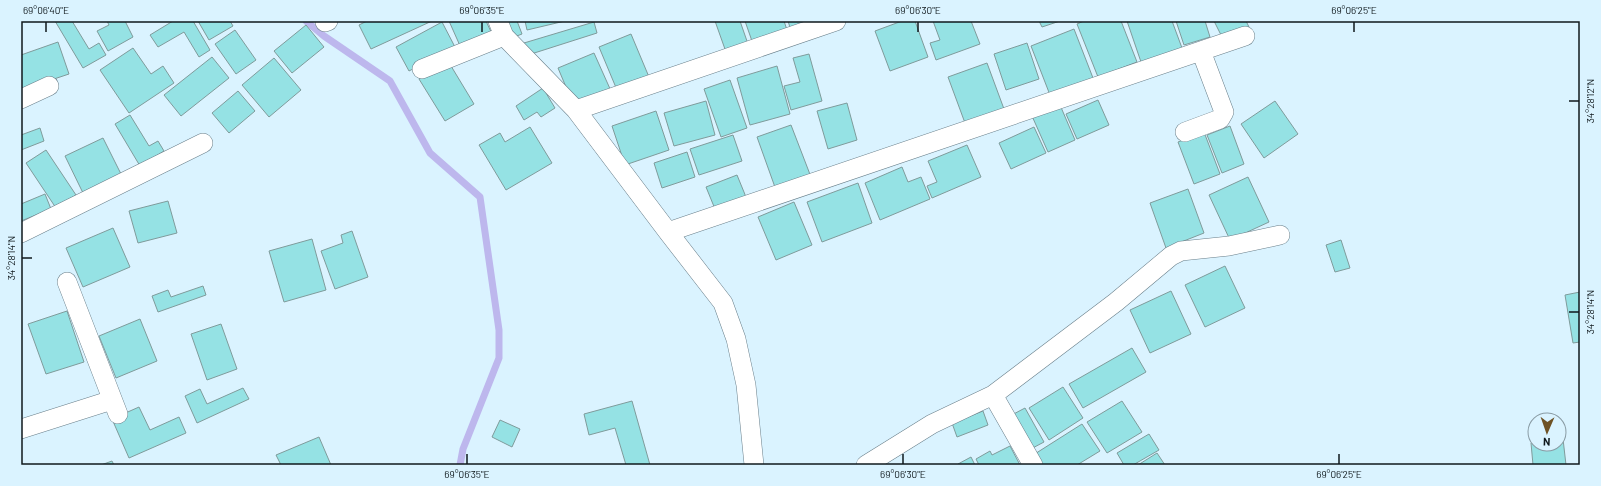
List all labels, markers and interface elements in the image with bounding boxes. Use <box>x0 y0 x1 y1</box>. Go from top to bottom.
text: 69°06'40"E <box>23 4 69 16</box>
text: 69°06'35"E <box>459 4 505 16</box>
text: 69°06'30"E <box>895 4 941 16</box>
text: 69°06'25"E <box>1331 4 1377 16</box>
text: 34°28'12"N <box>1584 79 1596 123</box>
text: 34°28'14"N <box>5 236 17 280</box>
text: 34°28'14"N <box>1584 290 1596 334</box>
north arrow <box>1527 412 1567 452</box>
text: N <box>1543 436 1551 449</box>
text: 69°06'35"E <box>444 468 490 480</box>
text: 69°06'30"E <box>880 468 926 480</box>
text: 69°06'25"E <box>1316 468 1362 480</box>

